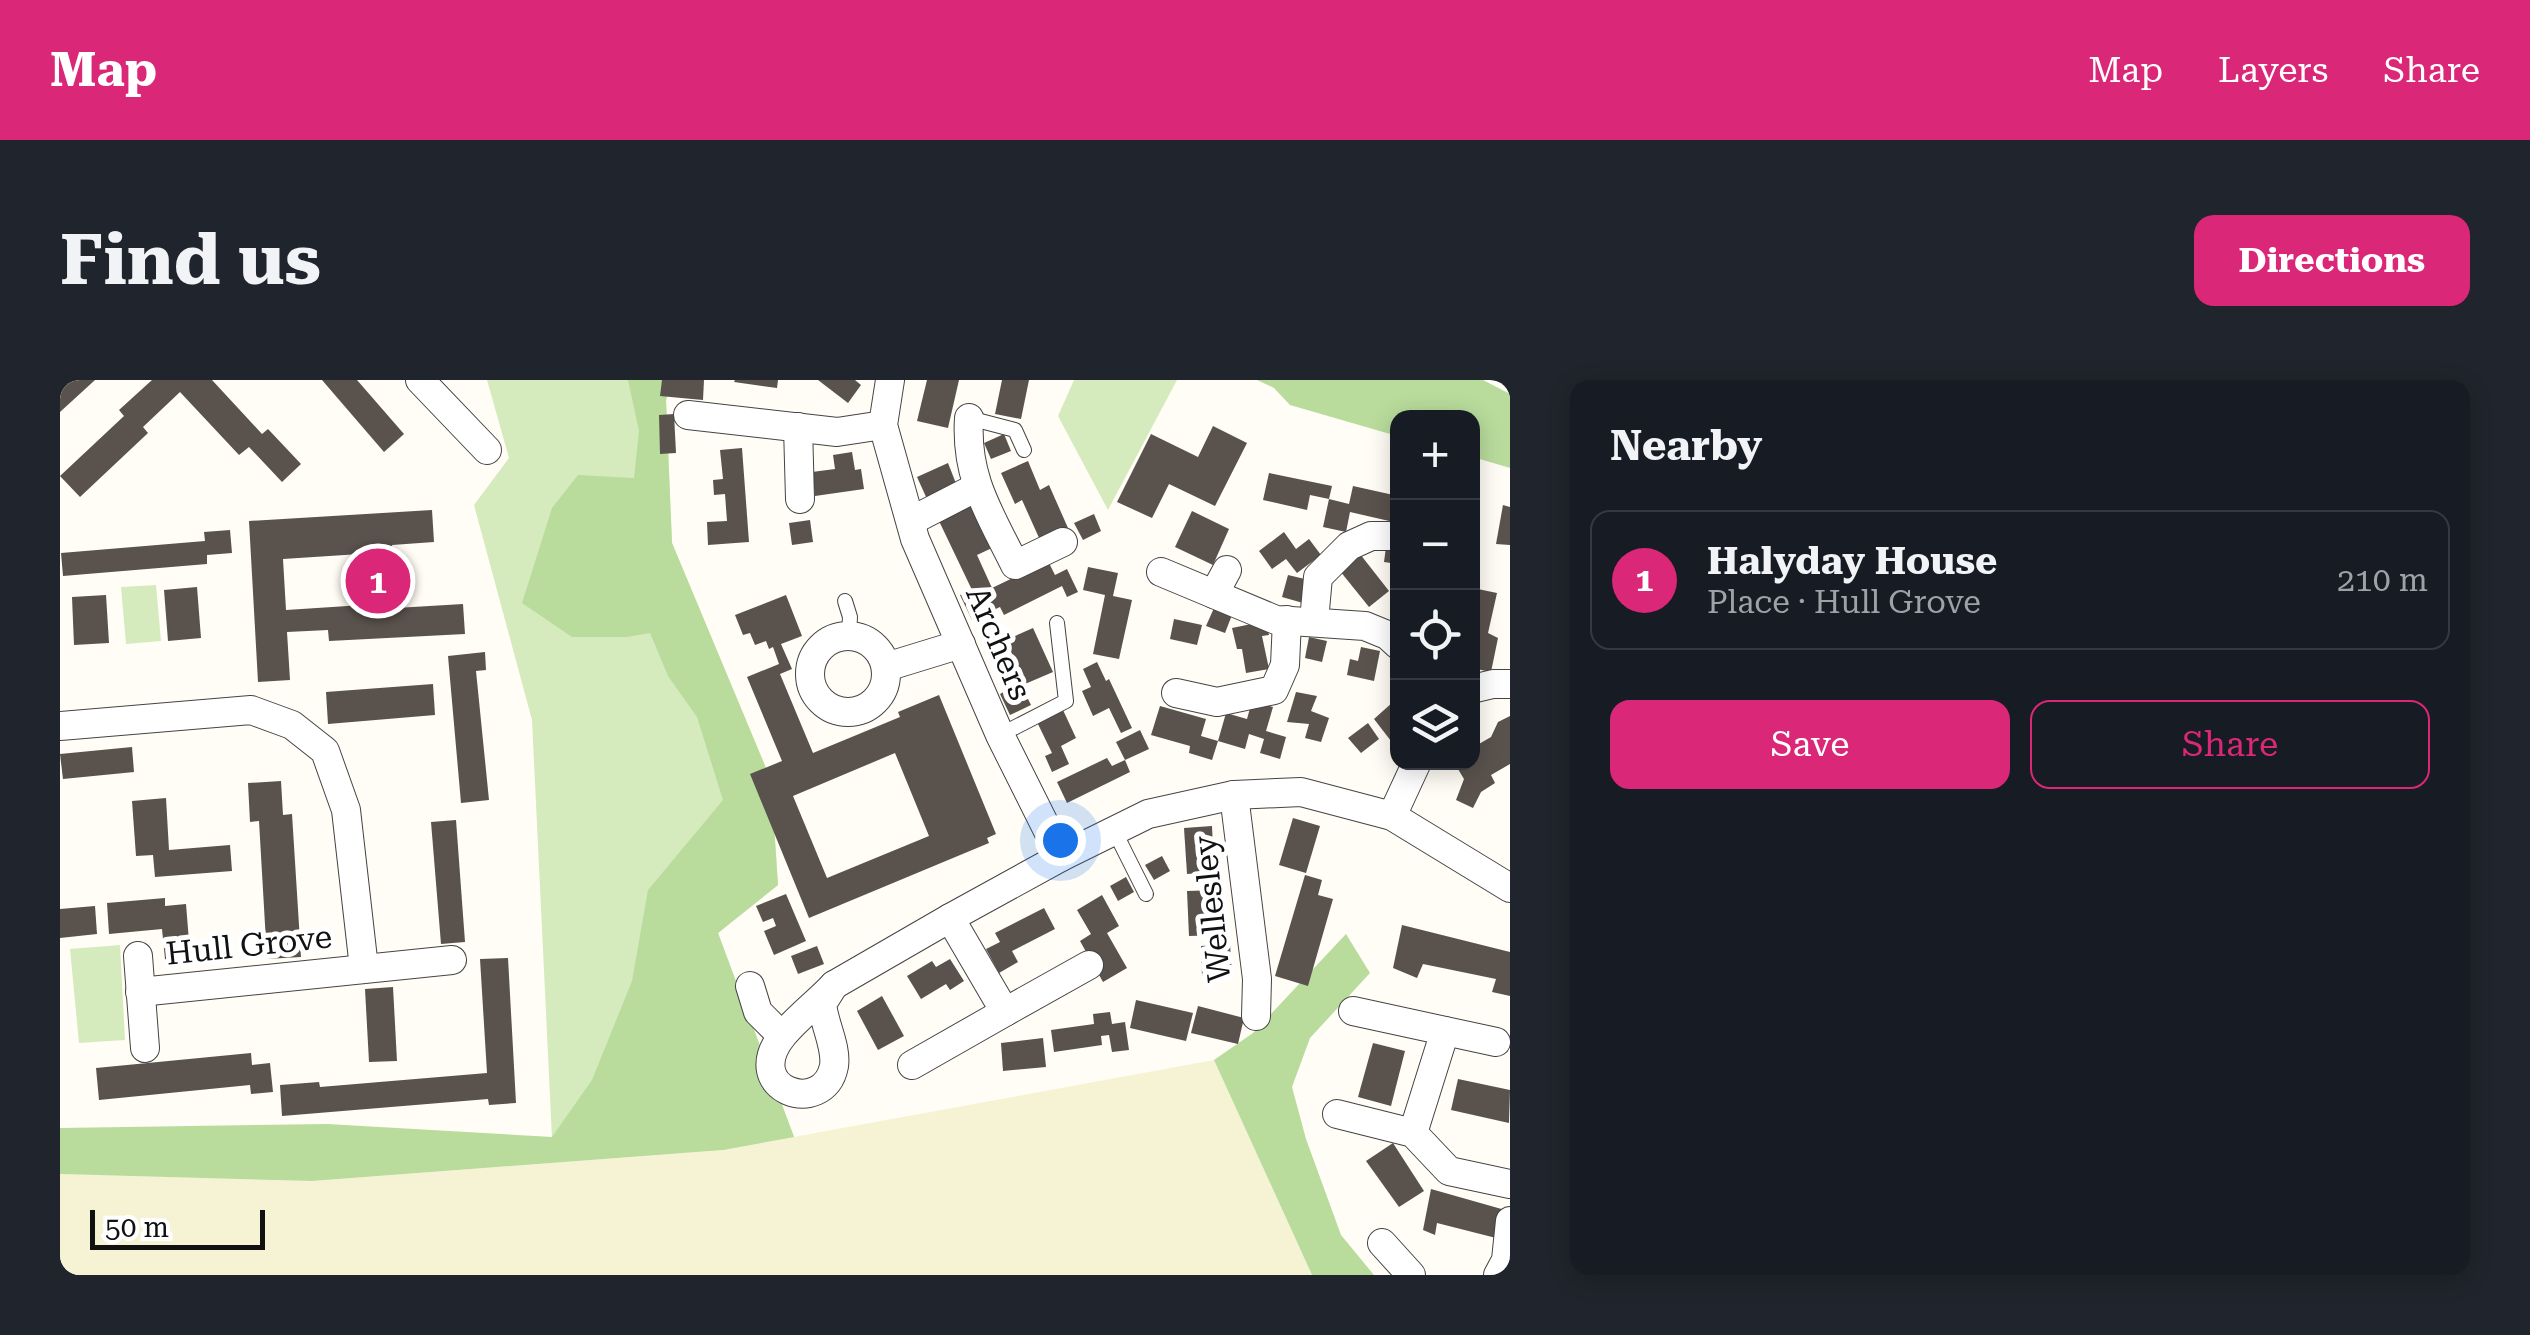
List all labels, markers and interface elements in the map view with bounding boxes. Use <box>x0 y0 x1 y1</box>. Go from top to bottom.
text: Map <box>50 42 157 98</box>
text: Map <box>2088 50 2163 91</box>
text: Layers <box>2218 50 2328 91</box>
text: Share <box>2383 50 2480 91</box>
button: Directions <box>2194 215 2470 306</box>
text: Find us <box>60 219 321 301</box>
map controls <box>1390 410 1480 770</box>
button: + <box>1390 410 1480 500</box>
text: Nearby <box>1610 421 1762 470</box>
button: − <box>1390 500 1480 590</box>
text: Halyday House <box>1707 539 1997 583</box>
pin: 1 <box>346 544 410 618</box>
text: 1 <box>1636 561 1653 599</box>
text: 210 m <box>2337 561 2428 599</box>
street label: Archers <box>958 580 1040 706</box>
text: Place · Hull Grove <box>1707 583 1981 621</box>
button: locate <box>1390 590 1480 680</box>
button: layers <box>1390 680 1480 770</box>
button: Save <box>1610 700 2010 789</box>
button: Share <box>2030 700 2430 789</box>
your location <box>1035 815 1086 866</box>
street label: Wellesley <box>1185 834 1239 984</box>
street label: Hull Grove <box>164 917 334 973</box>
scale bar <box>90 1205 265 1250</box>
text: 50 m <box>105 1211 169 1244</box>

